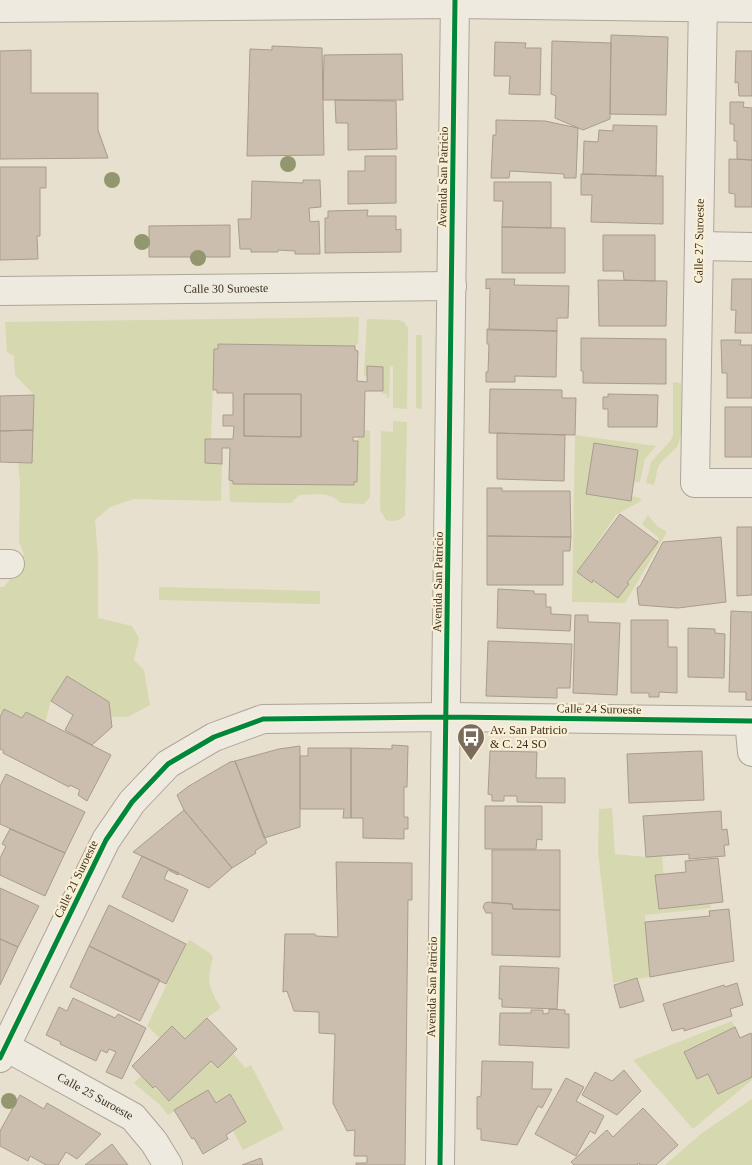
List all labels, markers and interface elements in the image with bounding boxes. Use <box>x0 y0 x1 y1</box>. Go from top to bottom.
street label: Avenida San Patricio <box>435 126 451 228</box>
street label: Calle 27 Suroeste <box>691 199 707 283</box>
street label: Calle 30 Suroeste <box>184 281 268 296</box>
street label: Avenida San Patricio <box>430 531 446 633</box>
street label: Calle 24 Suroeste <box>557 701 641 717</box>
bus stop icon: Av. San Patricio & C. 24 SO <box>456 722 486 761</box>
place label: Av. San Patricio & C. 24 SO <box>490 723 567 751</box>
street label: Calle 21 Suroeste <box>51 838 101 920</box>
street label: Avenida San Patricio <box>424 936 440 1038</box>
street label: Calle 25 Suroeste <box>55 1070 136 1123</box>

